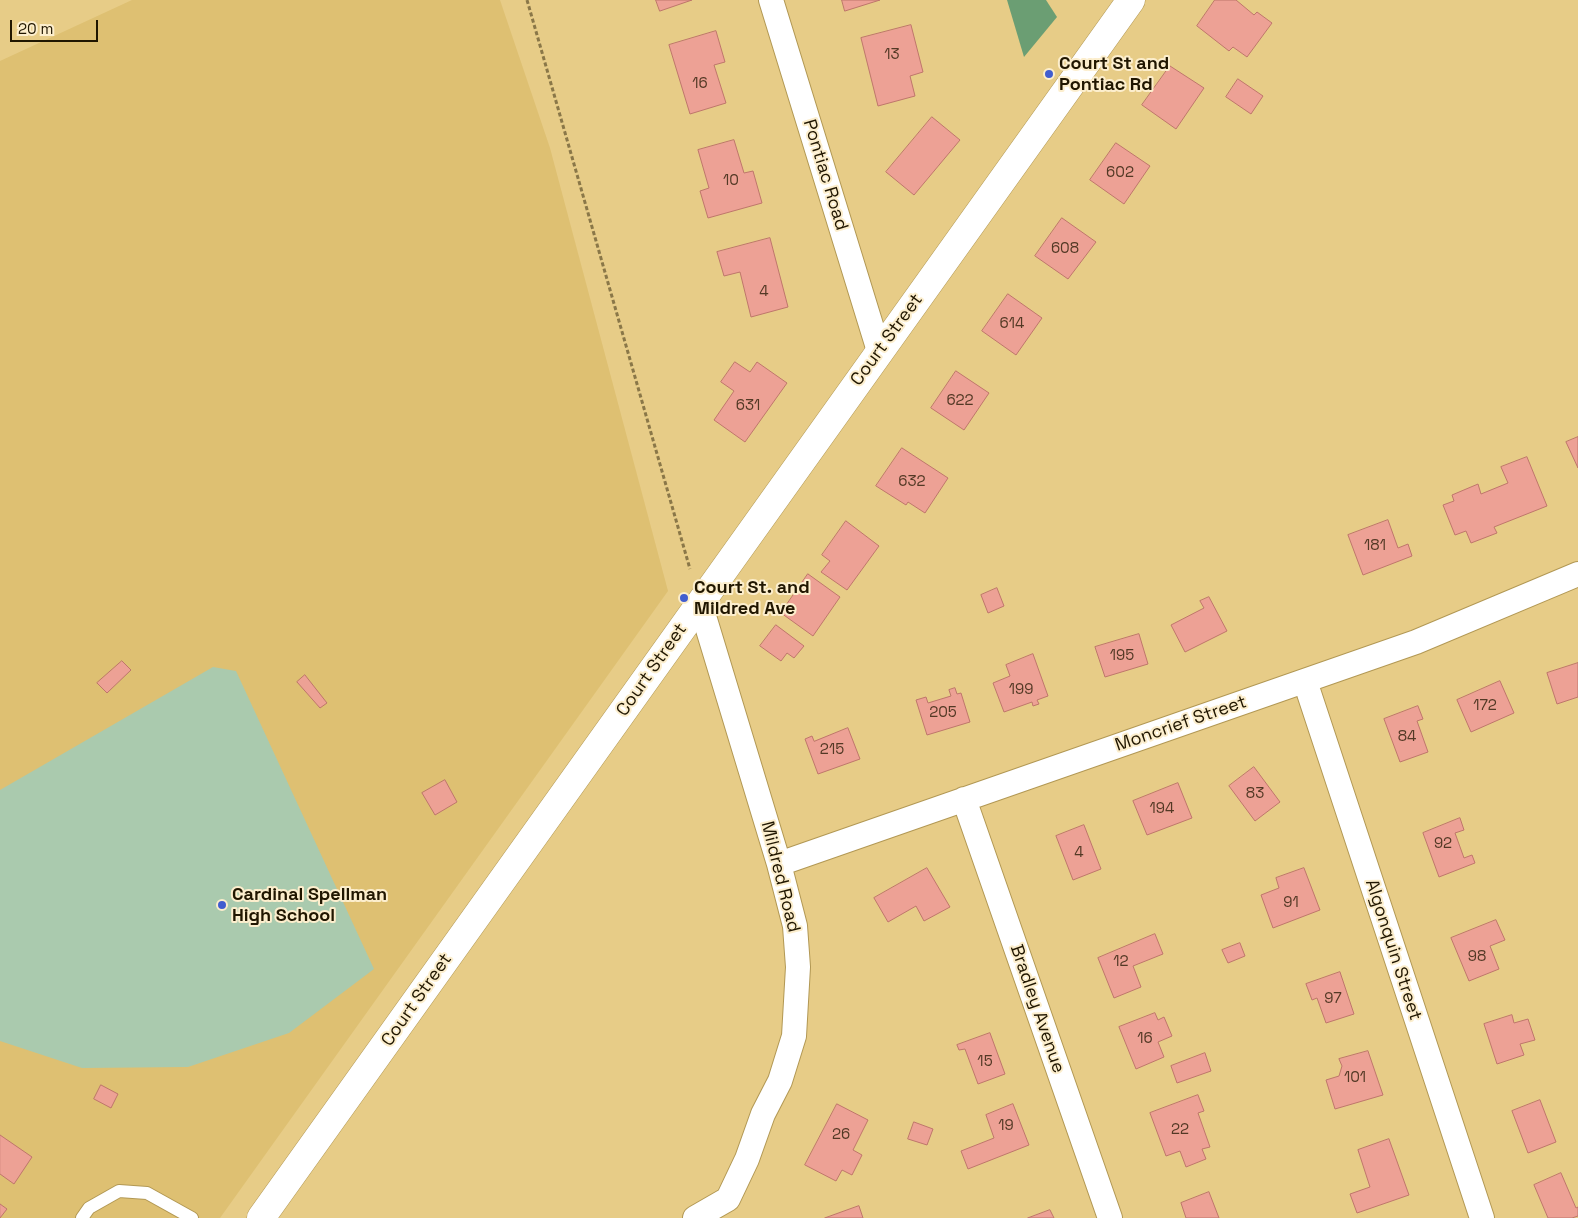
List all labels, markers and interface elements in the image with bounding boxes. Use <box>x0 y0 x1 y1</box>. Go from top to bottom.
scale bar <box>12 10 100 42</box>
text: 20 m <box>18 19 53 38</box>
house number: 13 <box>884 46 900 64</box>
place label: Court St and Pontiac Rd <box>1059 53 1169 96</box>
marker: Court St and Pontiac Rd <box>1043 68 1055 80</box>
house number: 16 <box>692 75 708 93</box>
street label: Pontiac Road <box>798 117 852 233</box>
house number: 602 <box>1106 164 1134 182</box>
house number: 10 <box>723 172 739 190</box>
house number: 608 <box>1051 240 1079 258</box>
house number: 4 <box>759 283 769 301</box>
street label: Court Street <box>846 290 928 390</box>
house number: 614 <box>1000 315 1024 333</box>
house number: 622 <box>946 392 974 410</box>
house number: 631 <box>736 397 760 415</box>
house number: 632 <box>898 473 926 491</box>
house number: 181 <box>1364 537 1386 555</box>
place label: Court St. and Mildred Ave <box>694 577 810 620</box>
marker: Court St. and Mildred Ave <box>678 592 690 604</box>
street label: Court Street <box>612 619 692 721</box>
house number: 195 <box>1110 647 1134 665</box>
house number: 199 <box>1009 681 1033 699</box>
street label: Moncrief Street <box>1112 691 1250 757</box>
house number: 172 <box>1473 697 1497 715</box>
house number: 205 <box>929 704 957 722</box>
house number: 84 <box>1398 728 1416 746</box>
house number: 215 <box>820 741 844 759</box>
house number: 83 <box>1246 785 1264 803</box>
house number: 194 <box>1150 800 1174 818</box>
street label: Mildred Road <box>756 819 804 935</box>
house number: 92 <box>1434 835 1452 853</box>
house number: 4 <box>1074 844 1084 862</box>
street label: Algonquin Street <box>1360 877 1426 1023</box>
place label: Cardinal Spellman High School <box>232 884 387 926</box>
house number: 91 <box>1283 894 1299 912</box>
marker: Cardinal Spellman High School <box>216 899 228 911</box>
street label: Bradley Avenue <box>1005 942 1069 1076</box>
house number: 98 <box>1468 948 1486 966</box>
street label: Court Street <box>377 949 457 1051</box>
house number: 12 <box>1113 953 1129 971</box>
house number: 97 <box>1324 990 1342 1008</box>
house number: 16 <box>1137 1030 1153 1048</box>
house number: 15 <box>977 1053 993 1071</box>
house number: 101 <box>1344 1069 1366 1087</box>
house number: 19 <box>998 1117 1014 1135</box>
house number: 22 <box>1171 1121 1189 1139</box>
house number: 26 <box>832 1126 850 1144</box>

